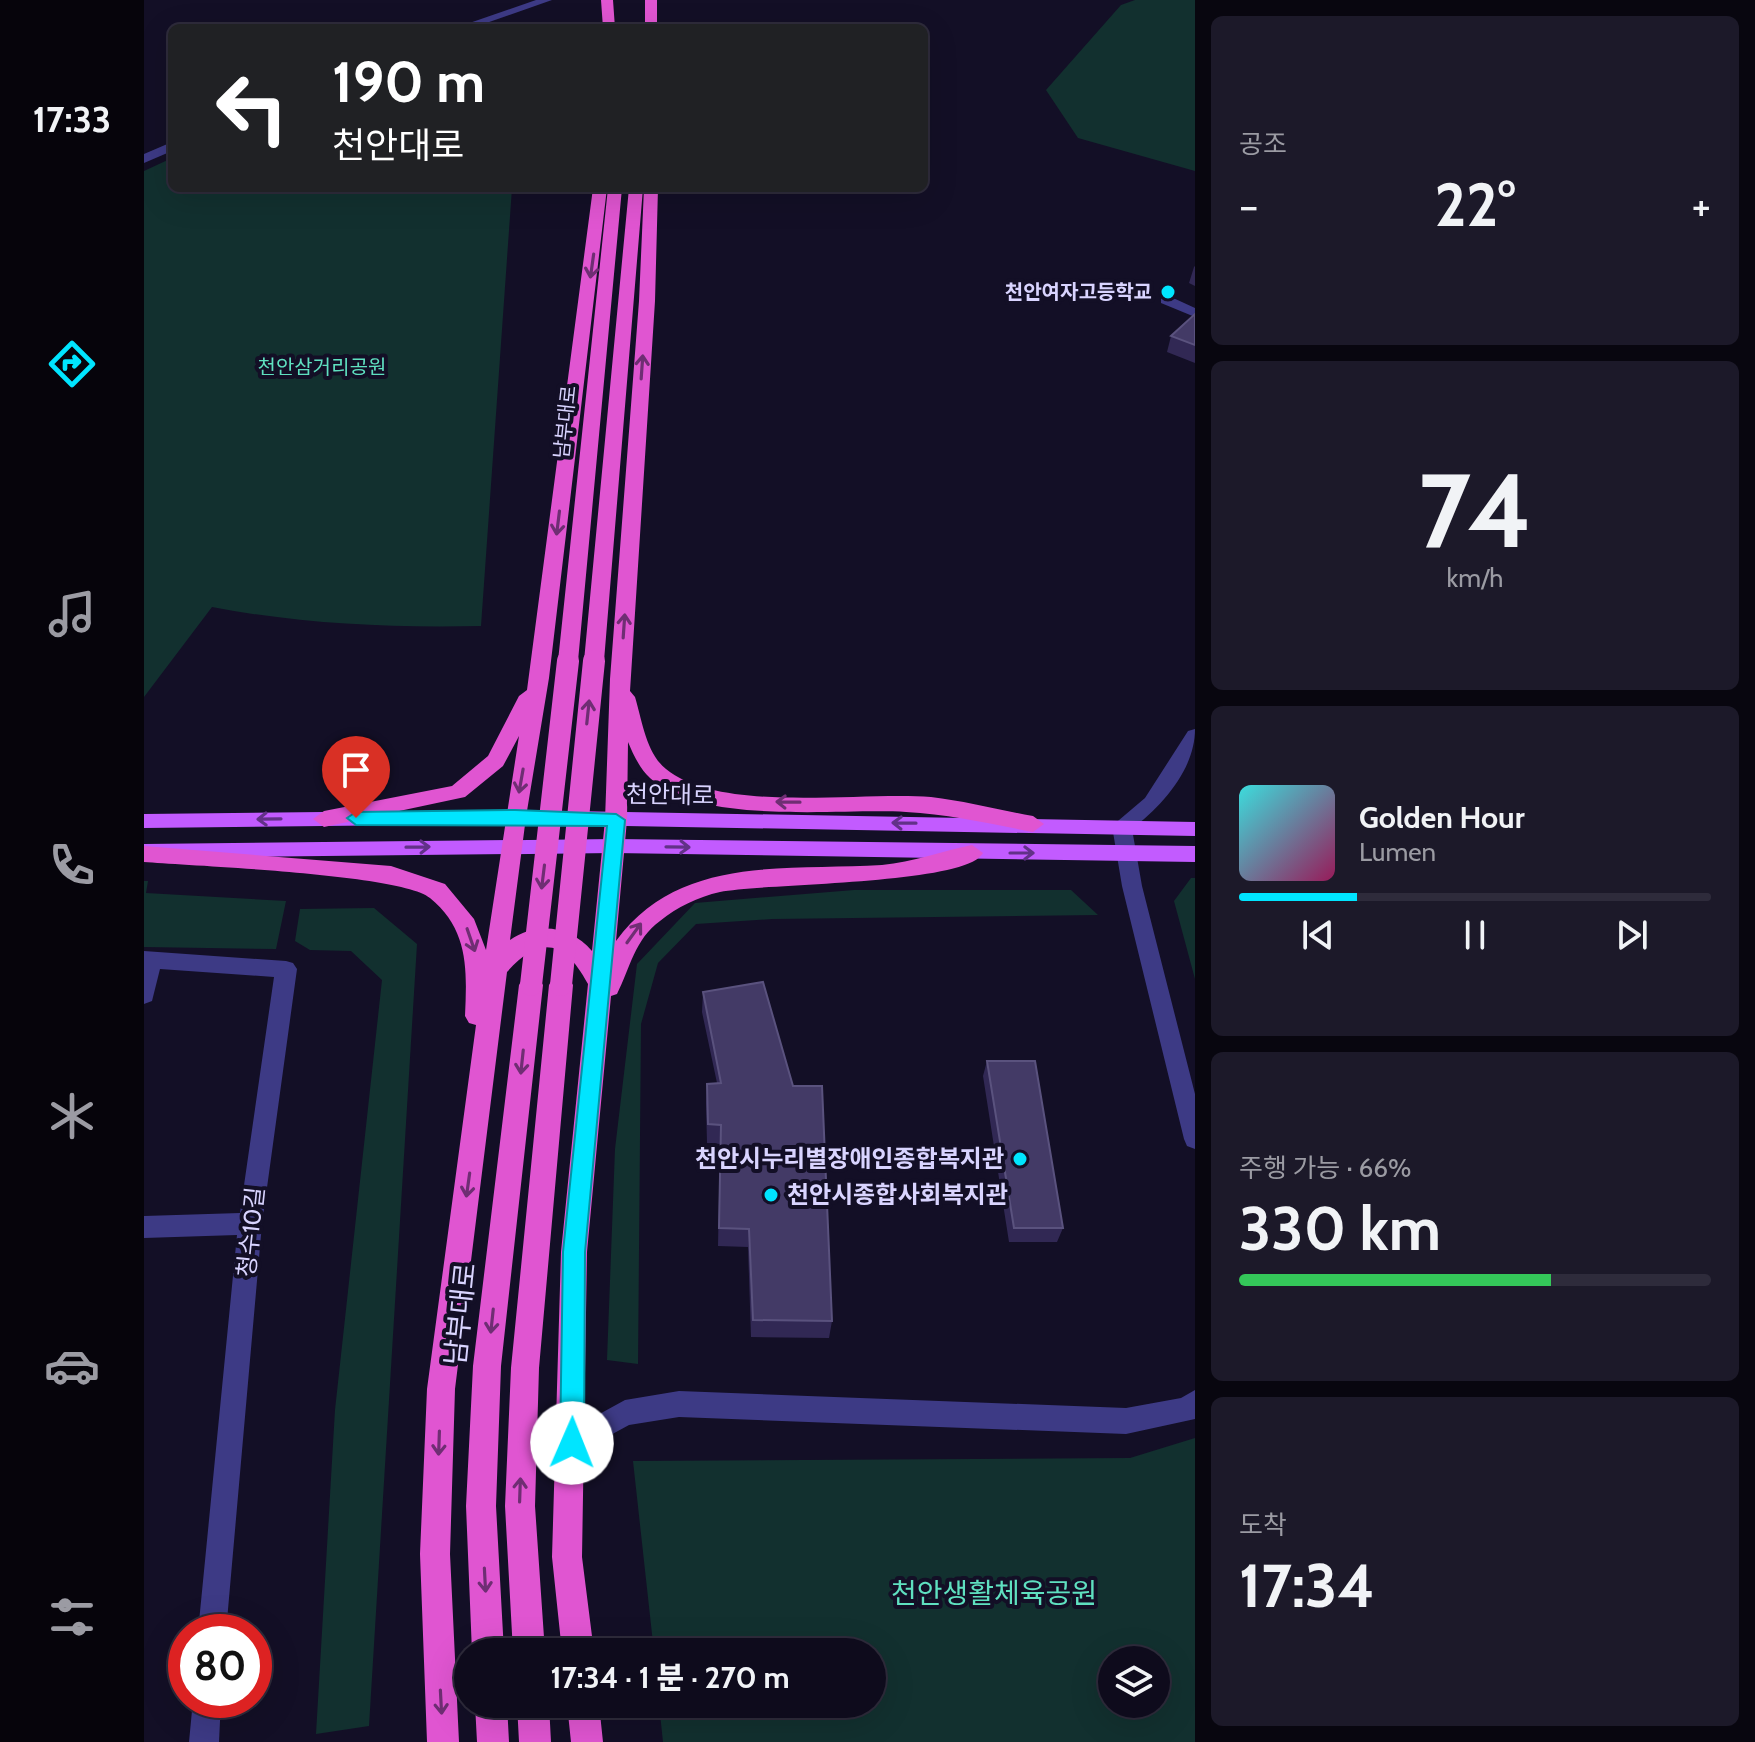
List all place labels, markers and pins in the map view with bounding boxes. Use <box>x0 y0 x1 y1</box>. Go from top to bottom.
place label: 천안여자고등학교 <box>1005 280 1152 304</box>
marker: 천안여자고등학교 <box>1159 283 1177 301</box>
pin <box>322 736 390 818</box>
place label: 천안시누리별장애인종합복지관 <box>695 1144 1004 1173</box>
marker: 천안시누리별장애인종합복지관 <box>1011 1150 1029 1168</box>
place label: 천안시종합사회복지관 <box>787 1180 1008 1209</box>
marker: 천안시종합사회복지관 <box>762 1186 780 1204</box>

